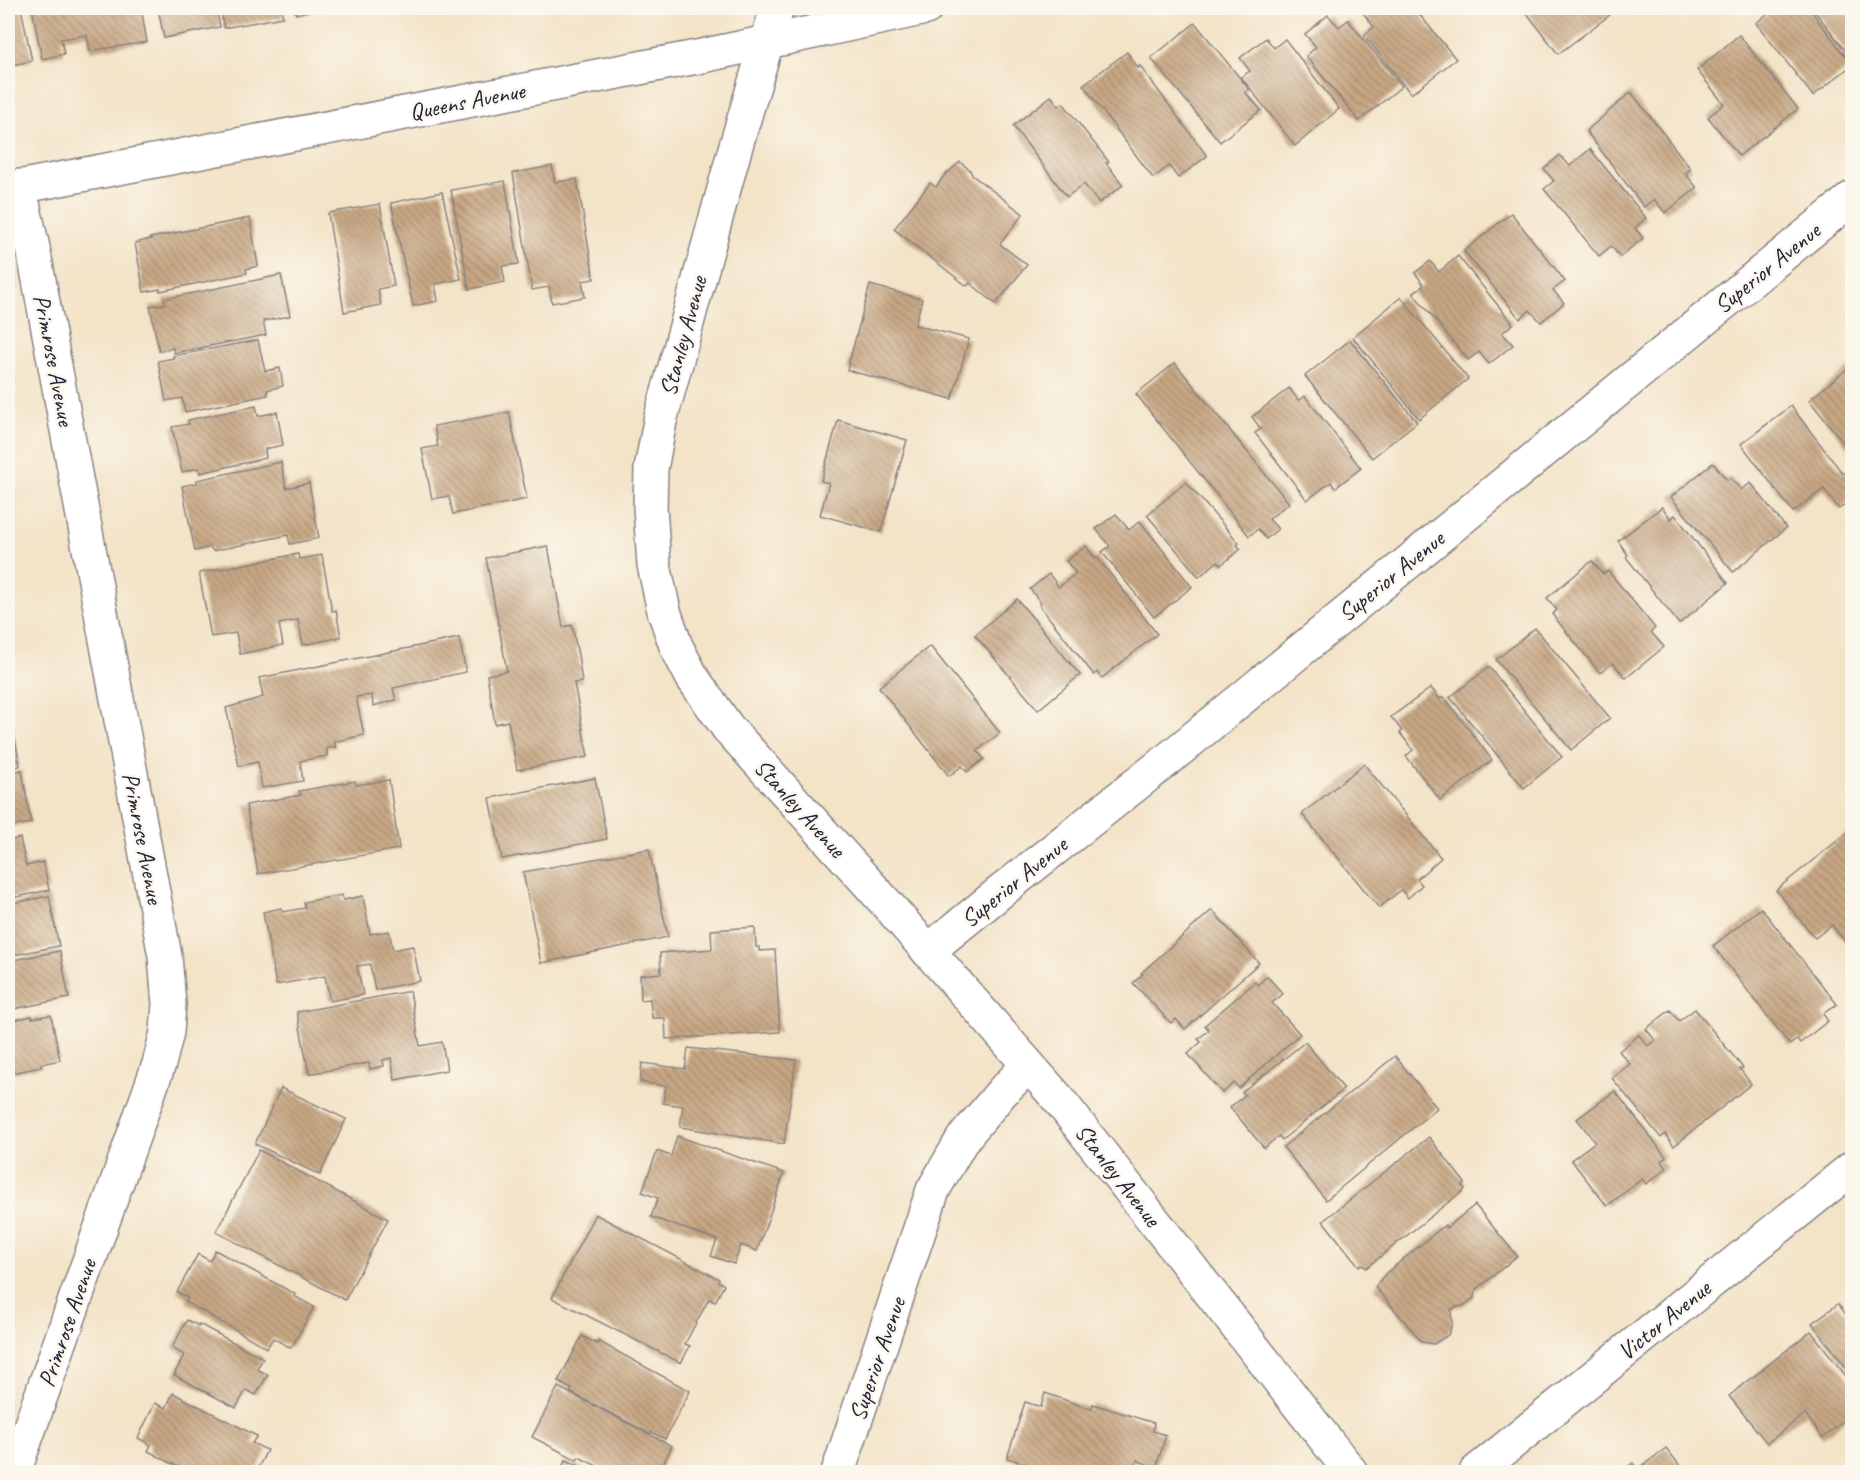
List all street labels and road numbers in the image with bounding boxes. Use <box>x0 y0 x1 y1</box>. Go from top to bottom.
street label: Queens Avenue <box>407 75 529 127</box>
street label: Superior Avenue <box>1708 215 1828 320</box>
street label: Stanley Avenue <box>653 271 714 399</box>
street label: Primrose Avenue <box>27 292 82 430</box>
street label: Superior Avenue <box>1332 523 1452 628</box>
street label: Stanley Avenue <box>748 752 854 865</box>
street label: Primrose Avenue <box>116 770 171 908</box>
street label: Superior Avenue <box>955 829 1075 934</box>
street label: Stanley Avenue <box>1068 1117 1169 1234</box>
street label: Primrose Avenue <box>31 1253 104 1391</box>
street label: Victor Avenue <box>1612 1272 1718 1367</box>
street label: Superior Avenue <box>842 1291 913 1424</box>

